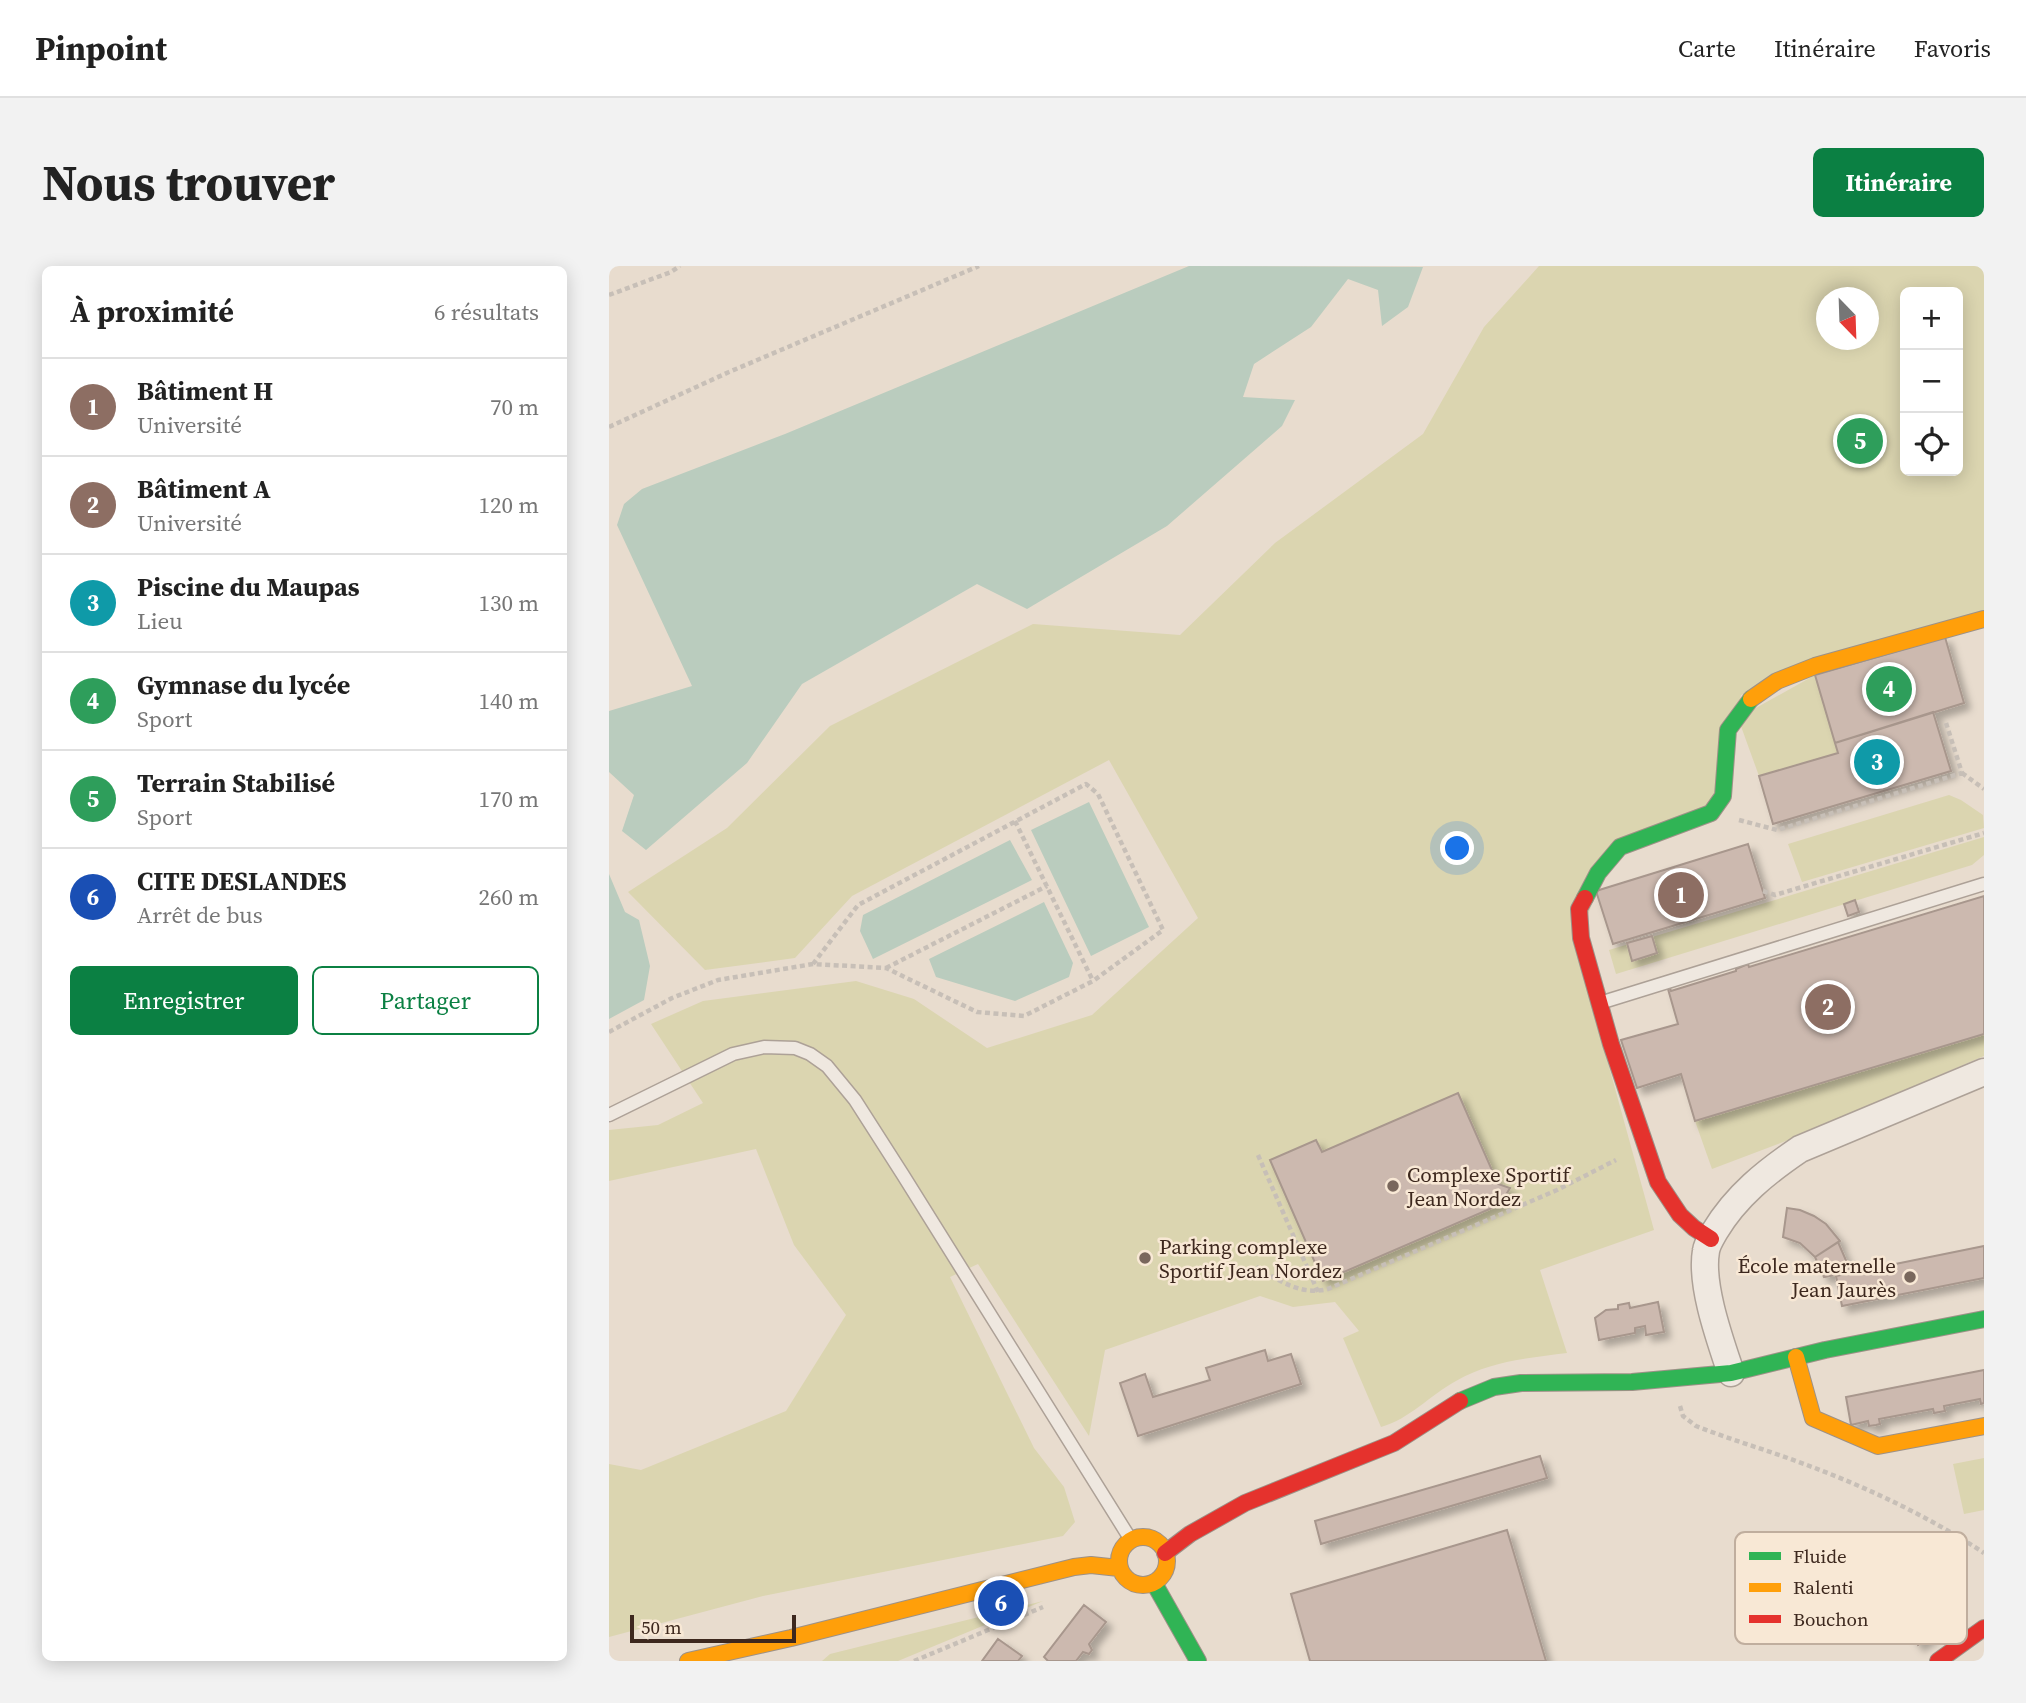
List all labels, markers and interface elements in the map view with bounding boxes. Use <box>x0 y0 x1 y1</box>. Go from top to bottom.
text: Pinpoint <box>35 26 167 71</box>
text: Carte <box>1678 32 1736 65</box>
text: Itinéraire <box>1774 32 1876 65</box>
text: Favoris <box>1914 32 1991 65</box>
button: Itinéraire <box>1813 148 1984 217</box>
text: Nous trouver <box>42 149 335 216</box>
north arrow <box>1816 287 1879 350</box>
map controls <box>1900 287 1963 476</box>
button: + <box>1900 287 1963 350</box>
text: À proximité <box>70 291 234 332</box>
text: 6 résultats <box>434 296 539 328</box>
button: − <box>1900 350 1963 413</box>
text: Bâtiment H <box>137 373 273 409</box>
text: 1 <box>87 391 99 423</box>
text: 70 m <box>490 391 539 423</box>
text: Université <box>137 409 242 441</box>
button: locate <box>1900 413 1963 476</box>
pin: 5 <box>1837 415 1883 467</box>
text: Bâtiment A <box>137 471 271 507</box>
text: 2 <box>87 489 99 521</box>
text: 120 m <box>478 489 539 521</box>
text: Université <box>137 507 242 539</box>
text: Piscine du Maupas <box>137 569 360 605</box>
text: 3 <box>87 587 99 619</box>
text: 130 m <box>478 587 539 619</box>
text: Lieu <box>137 605 183 637</box>
pin: 4 <box>1866 663 1912 715</box>
text: Gymnase du lycée <box>137 667 350 703</box>
text: 4 <box>87 685 99 717</box>
text: 140 m <box>478 685 539 717</box>
text: Sport <box>137 703 192 735</box>
pin: 3 <box>1854 736 1900 788</box>
text: Terrain Stabilisé <box>137 765 335 801</box>
text: 5 <box>87 783 99 815</box>
text: 170 m <box>478 783 539 815</box>
text: Sport <box>137 801 192 833</box>
your location <box>1440 831 1474 865</box>
text: CITE DESLANDES <box>137 863 346 899</box>
pin: 1 <box>1658 869 1704 921</box>
text: 6 <box>87 881 99 913</box>
text: 260 m <box>478 881 539 913</box>
text: Arrêt de bus <box>137 899 263 931</box>
button: Enregistrer <box>70 966 298 1035</box>
button: Partager <box>312 966 539 1035</box>
pin: 2 <box>1805 981 1851 1033</box>
place label: Complexe Sportif Jean Nordez <box>1406 1160 1571 1213</box>
marker: Complexe Sportif Jean Nordez <box>1385 1178 1401 1194</box>
place label: Parking complexe Sportif Jean Nordez <box>1159 1232 1342 1285</box>
marker: Parking complexe Sportif Jean Nordez <box>1137 1250 1153 1266</box>
place label: École maternelle Jean Jaurès <box>1737 1251 1896 1304</box>
marker: École maternelle Jean Jaurès <box>1902 1269 1918 1285</box>
legend <box>1735 1532 1967 1644</box>
text: Fluide <box>1793 1543 1847 1569</box>
text: Ralenti <box>1793 1574 1854 1600</box>
pin: 6 <box>978 1577 1024 1629</box>
text: Bouchon <box>1793 1606 1869 1632</box>
scale bar <box>630 1612 796 1644</box>
text: 50 m <box>641 1614 682 1640</box>

